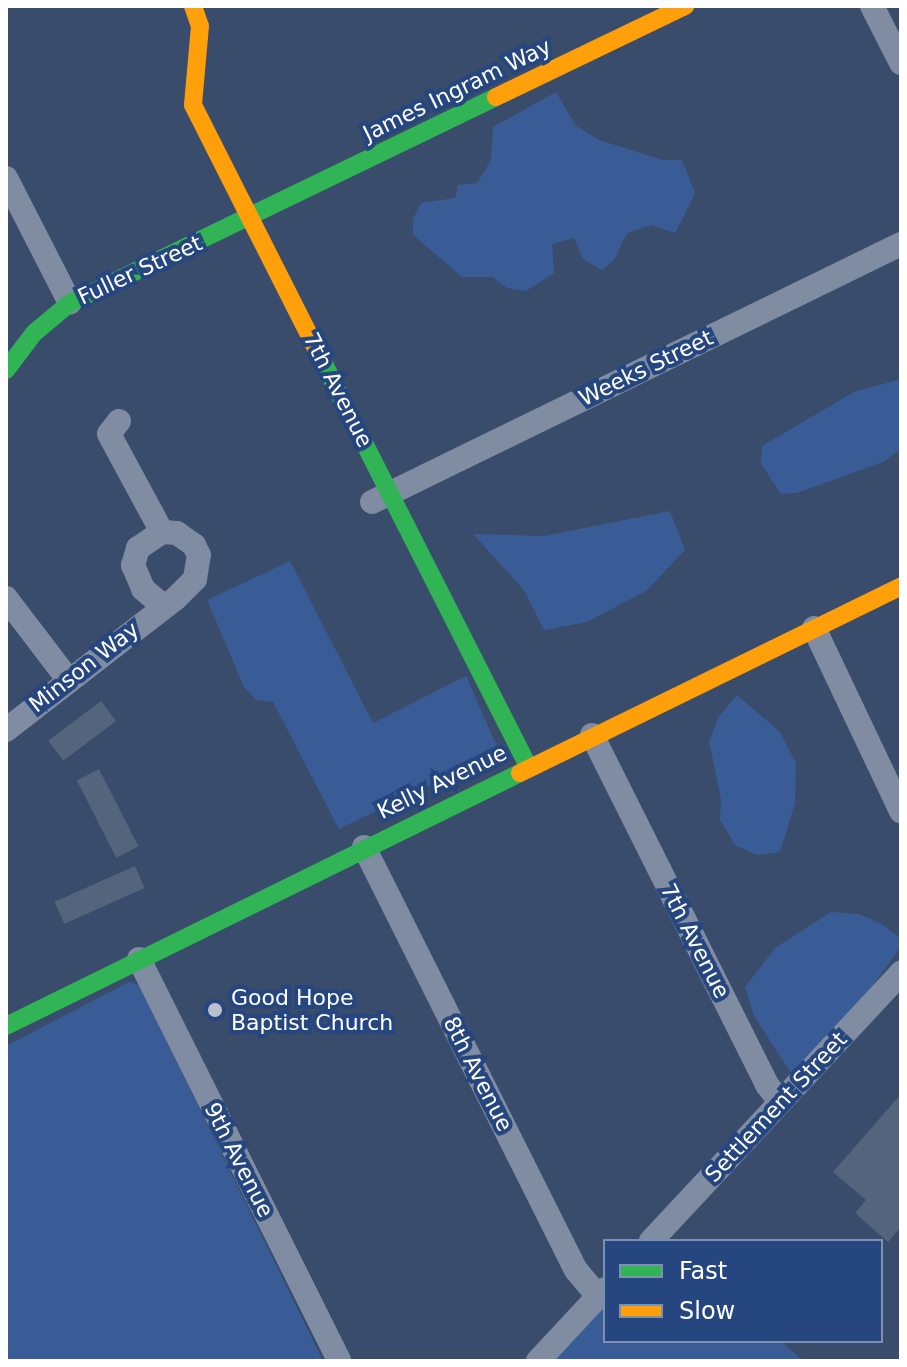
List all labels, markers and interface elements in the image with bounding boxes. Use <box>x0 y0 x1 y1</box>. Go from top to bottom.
street label: James Ingram Way <box>359 33 555 147</box>
street label: Fuller Street <box>74 230 206 310</box>
street label: Weeks Street <box>575 324 717 412</box>
street label: 7th Avenue <box>298 328 378 452</box>
street label: Minson Way <box>24 616 144 718</box>
street label: Kelly Avenue <box>373 739 511 825</box>
street label: 7th Avenue <box>655 879 735 1003</box>
place label: Good Hope Baptist Church <box>231 984 393 1036</box>
marker: Good Hope Baptist Church <box>206 1001 224 1019</box>
street label: 8th Avenue <box>438 1012 518 1136</box>
street label: Settlement Street <box>700 1026 852 1188</box>
street label: 9th Avenue <box>199 1098 279 1222</box>
legend <box>603 1239 883 1343</box>
text: Fast <box>679 1257 727 1285</box>
text: Slow <box>679 1297 735 1325</box>

